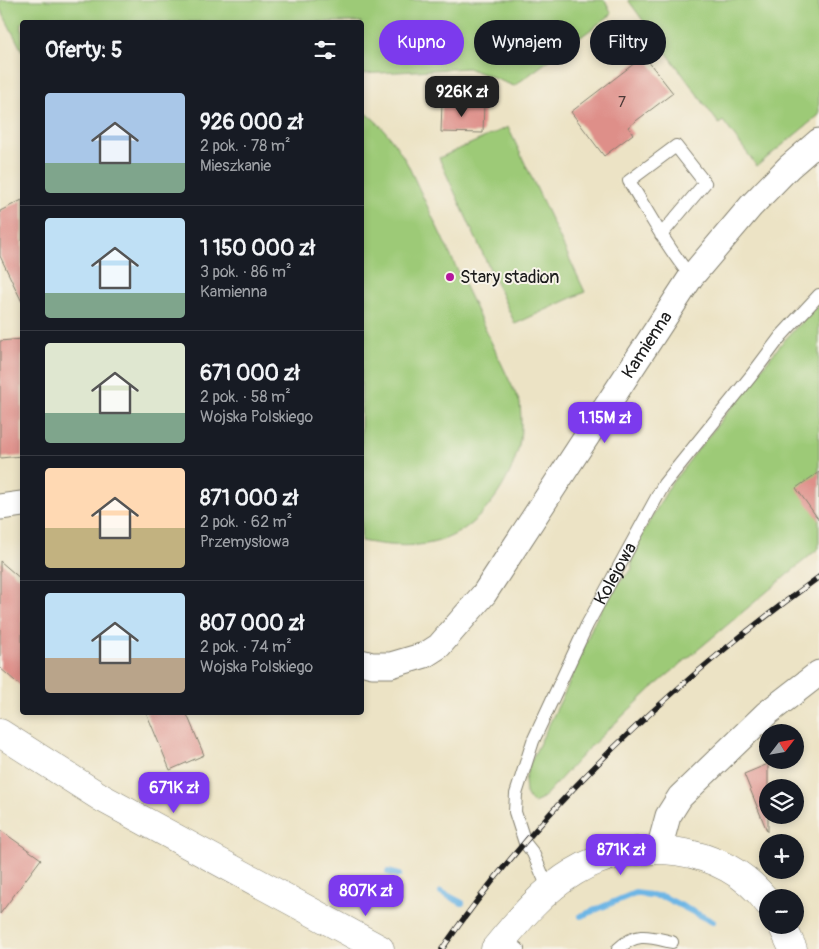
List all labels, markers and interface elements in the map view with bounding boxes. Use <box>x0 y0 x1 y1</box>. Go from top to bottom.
chip: Kupno <box>379 20 464 65</box>
chip: Wynajem <box>474 20 580 65</box>
chip: Filtry <box>590 20 666 65</box>
icon: filters <box>311 36 339 64</box>
text: Oferty: 5 <box>45 37 122 64</box>
pin: 926K zł <box>416 76 508 118</box>
text: 926K zł <box>436 82 488 102</box>
house number: 7 <box>618 93 626 112</box>
text: 926 000 zł <box>200 109 303 136</box>
icon: home <box>85 113 145 173</box>
text: 2 pok. · 78 m² <box>200 136 291 156</box>
text: Mieszkanie <box>200 156 271 176</box>
text: 1 150 000 zł <box>200 235 315 262</box>
icon: home <box>85 238 145 298</box>
text: 3 pok. · 86 m² <box>200 262 291 282</box>
place label: Stary stadion <box>460 266 560 289</box>
marker: Stary stadion <box>444 271 456 283</box>
text: Kamienna <box>200 282 267 302</box>
street label: Kamienna <box>616 307 677 383</box>
text: 671 000 zł <box>200 360 300 387</box>
icon: home <box>85 363 145 423</box>
text: 2 pok. · 58 m² <box>200 387 291 407</box>
pin: 1.15M zł <box>553 402 657 444</box>
text: Wojska Polskiego <box>200 407 313 427</box>
text: 1.15M zł <box>579 408 631 428</box>
text: 871 000 zł <box>200 485 298 512</box>
icon: home <box>85 488 145 548</box>
text: 2 pok. · 62 m² <box>200 512 292 532</box>
text: Przemysłowa <box>200 532 289 552</box>
street label: Kolejowa <box>589 538 641 609</box>
text: 807 000 zł <box>200 610 304 637</box>
icon: home <box>85 613 145 673</box>
text: 2 pok. · 74 m² <box>200 637 292 657</box>
text: Wojska Polskiego <box>200 657 313 677</box>
north arrow <box>759 724 804 769</box>
map controls <box>759 724 804 934</box>
pin: 671K zł <box>128 772 220 814</box>
text: 671K zł <box>149 778 199 798</box>
button: layers <box>759 779 804 824</box>
pin: 871K zł <box>575 834 667 876</box>
button: + <box>759 834 804 879</box>
text: 871K zł <box>597 840 645 860</box>
pin: 807K zł <box>320 874 412 917</box>
text: 807K zł <box>340 881 392 901</box>
button: − <box>759 889 804 934</box>

